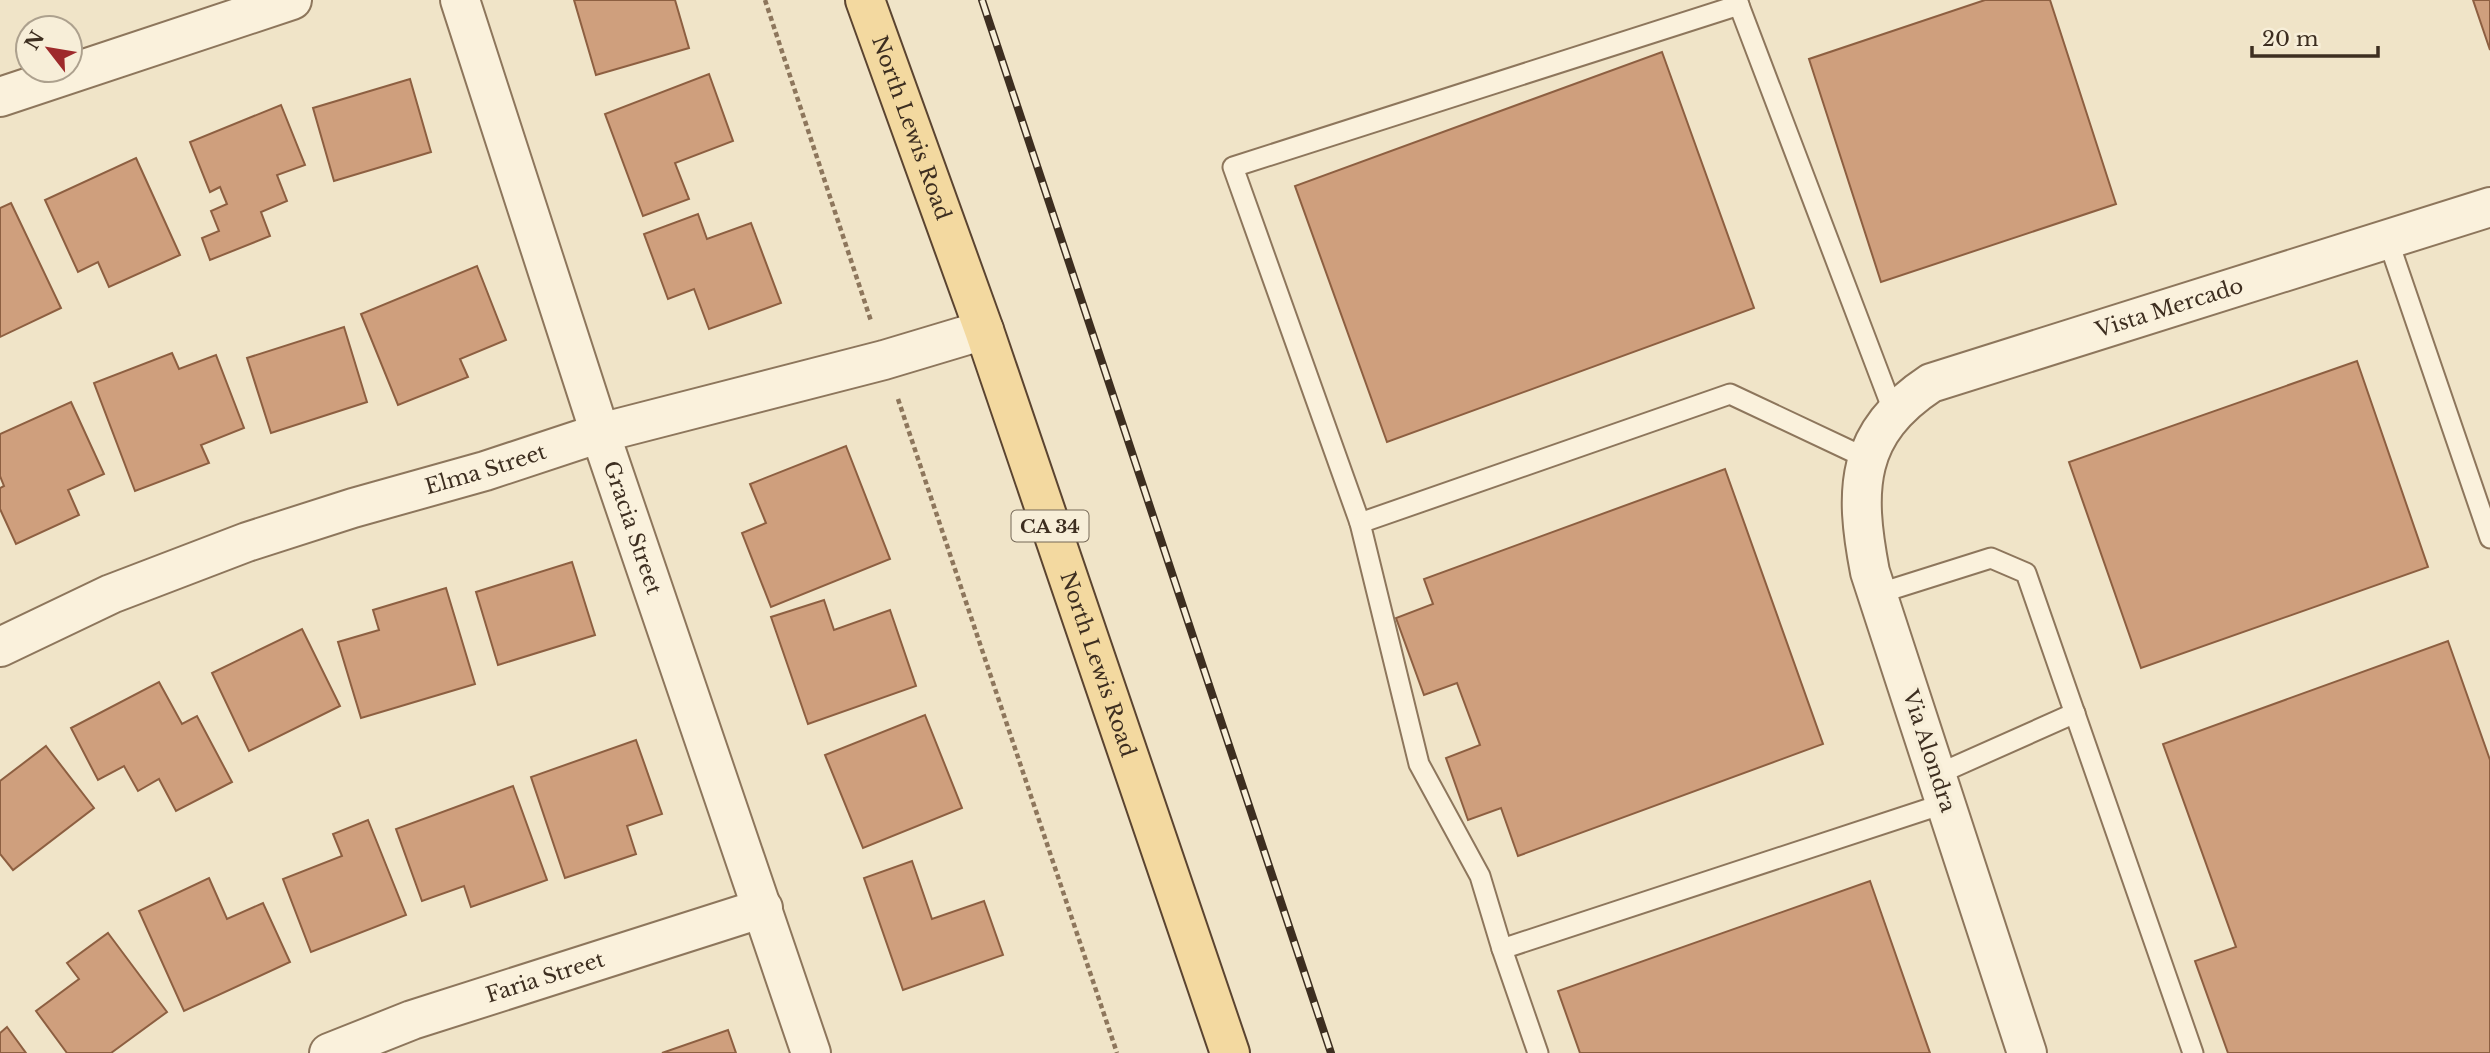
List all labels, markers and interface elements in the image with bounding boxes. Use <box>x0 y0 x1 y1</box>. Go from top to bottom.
north arrow <box>14 14 84 84</box>
scale bar <box>2252 14 2378 58</box>
text: 20 m <box>2262 26 2319 52</box>
text: N <box>20 27 49 54</box>
street label: North Lewis Road <box>866 32 956 224</box>
street label: Vista Mercado <box>2091 272 2246 344</box>
street label: Elma Street <box>422 439 550 500</box>
street label: Gracia Street <box>597 458 667 598</box>
road number: CA 34 <box>1012 510 1088 541</box>
street label: North Lewis Road <box>1054 568 1141 760</box>
street label: Via Alondra <box>1897 686 1961 816</box>
street label: Faria Street <box>483 946 608 1009</box>

